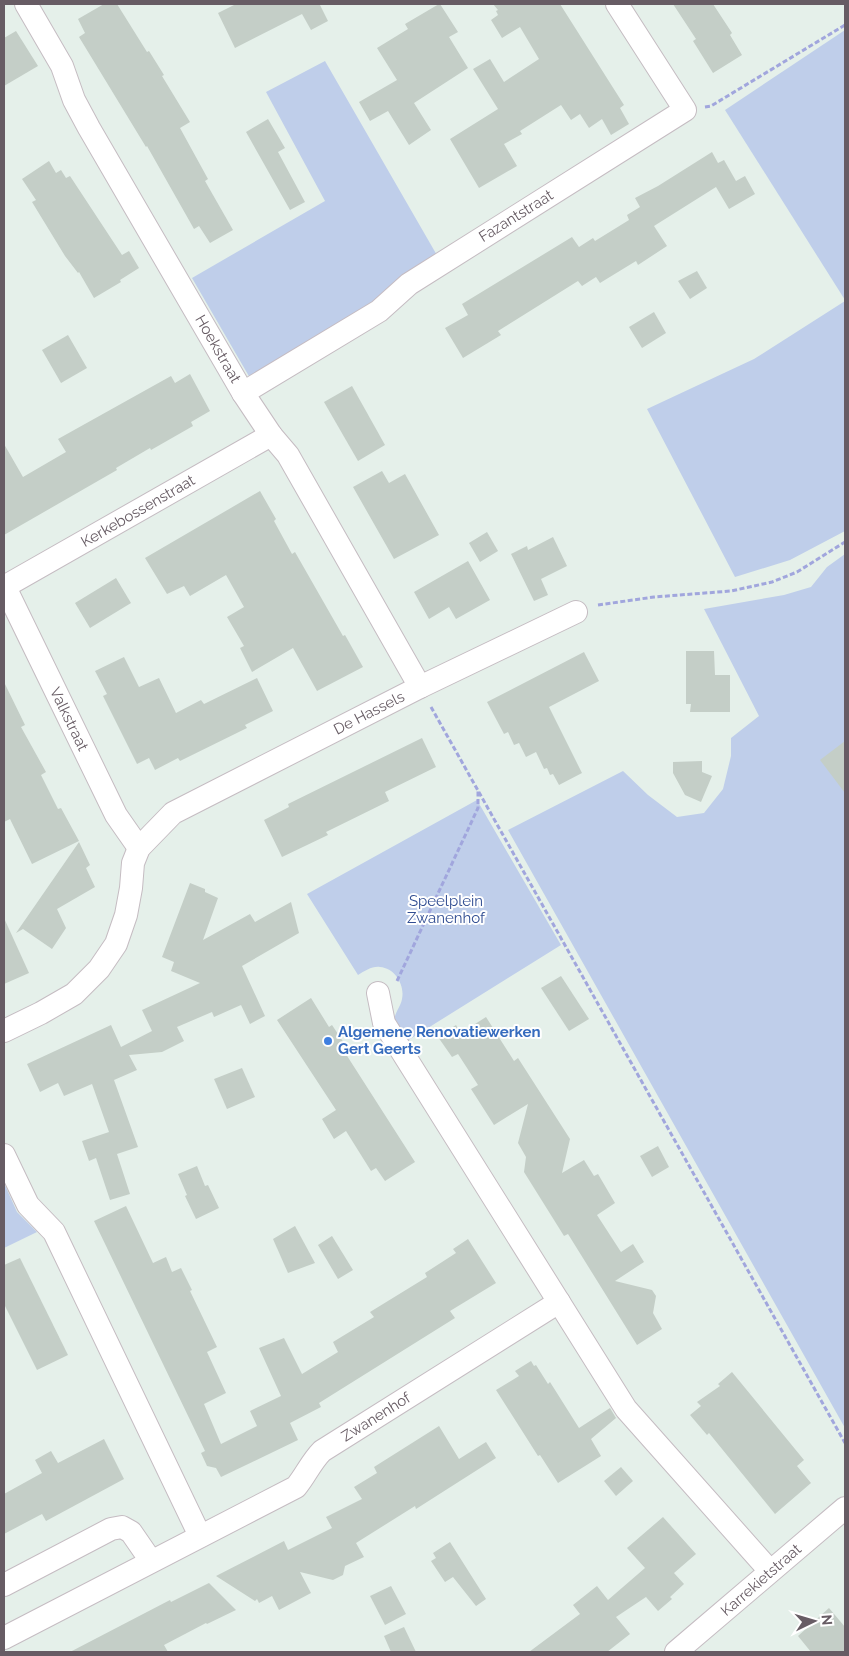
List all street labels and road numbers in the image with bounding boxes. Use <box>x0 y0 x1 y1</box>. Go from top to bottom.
street label: Fazantstraat <box>476 186 556 246</box>
street label: Hoekstraat <box>191 312 245 386</box>
street label: Kerkebossenstraat <box>78 471 198 551</box>
street label: Valkstraat <box>46 684 92 754</box>
street label: De Hassels <box>331 687 407 739</box>
street label: Zwanenhof <box>338 1388 415 1445</box>
street label: Karrekietstraat <box>717 1540 805 1620</box>

